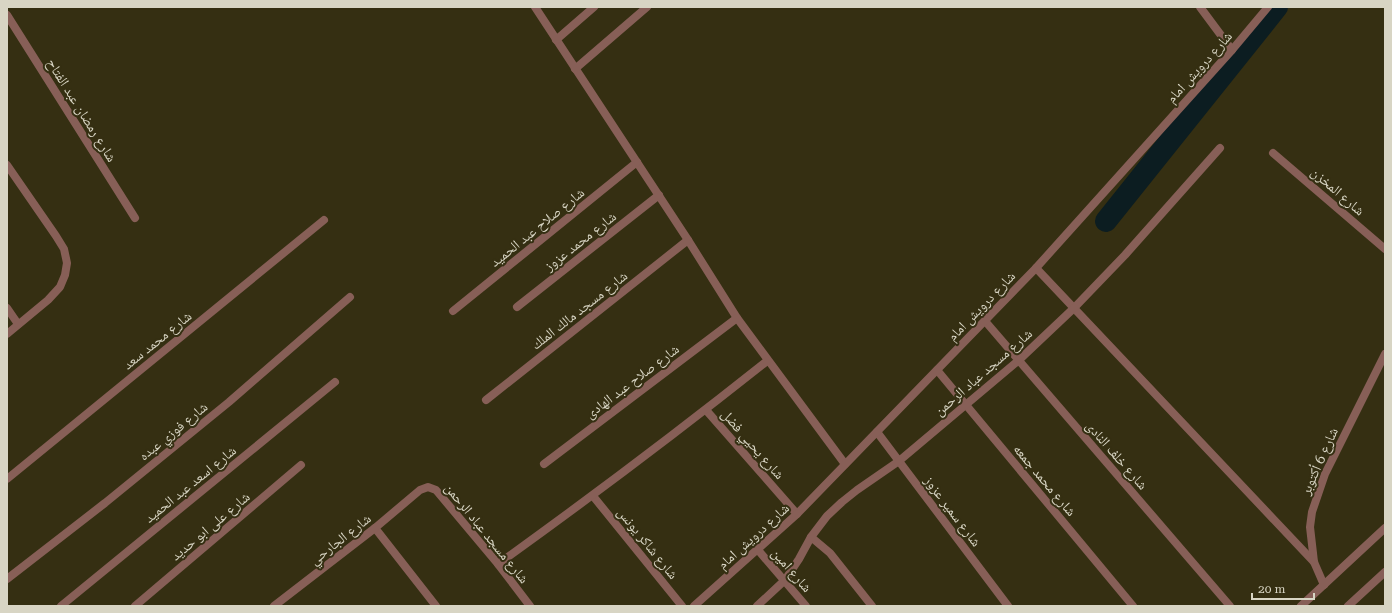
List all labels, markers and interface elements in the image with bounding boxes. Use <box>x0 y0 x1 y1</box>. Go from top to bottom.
street label: شارع درويش امام <box>1163 28 1237 107</box>
street label: شارع رمضان عبد الفتاح <box>42 55 120 166</box>
street label: شارع المخزن <box>1307 164 1368 220</box>
street label: شارع صلاح عبد الحميد <box>487 184 589 271</box>
street label: شارع محمد عزوز <box>540 208 620 276</box>
street label: شارع مسجد مالك الملك <box>528 267 632 354</box>
street label: شارع درويش امام <box>944 268 1020 346</box>
street label: شارع محمد سعد <box>120 308 196 374</box>
street label: شارع مسجد عباد الرحمن <box>931 325 1036 420</box>
street label: شارع صلاح عبد الهادى <box>582 341 683 423</box>
street label: شارع فوزي عبده <box>135 398 213 466</box>
street label: شارع يحيي فضل <box>716 406 788 485</box>
street label: شارع خلف النادى <box>1081 417 1151 494</box>
street label: شارع 6 أكتوبر <box>1297 425 1343 499</box>
street label: شارع محمد جمعه <box>1009 441 1080 520</box>
street label: شارع اسعد عبد الحميد <box>141 442 240 527</box>
street label: شارع سمير عزوز <box>919 472 985 551</box>
street label: شارع مسجد عباد الرحمن <box>440 480 532 588</box>
street label: شارع على ابو حديد <box>167 488 254 565</box>
street label: شارع درويش امام <box>714 500 793 574</box>
street label: شارع شاكر يونس <box>613 504 682 583</box>
street label: شارع الجارحي <box>306 510 376 571</box>
street label: شارع امين <box>767 545 815 597</box>
scale bar <box>1252 575 1314 601</box>
text: 20 m <box>1258 582 1285 596</box>

